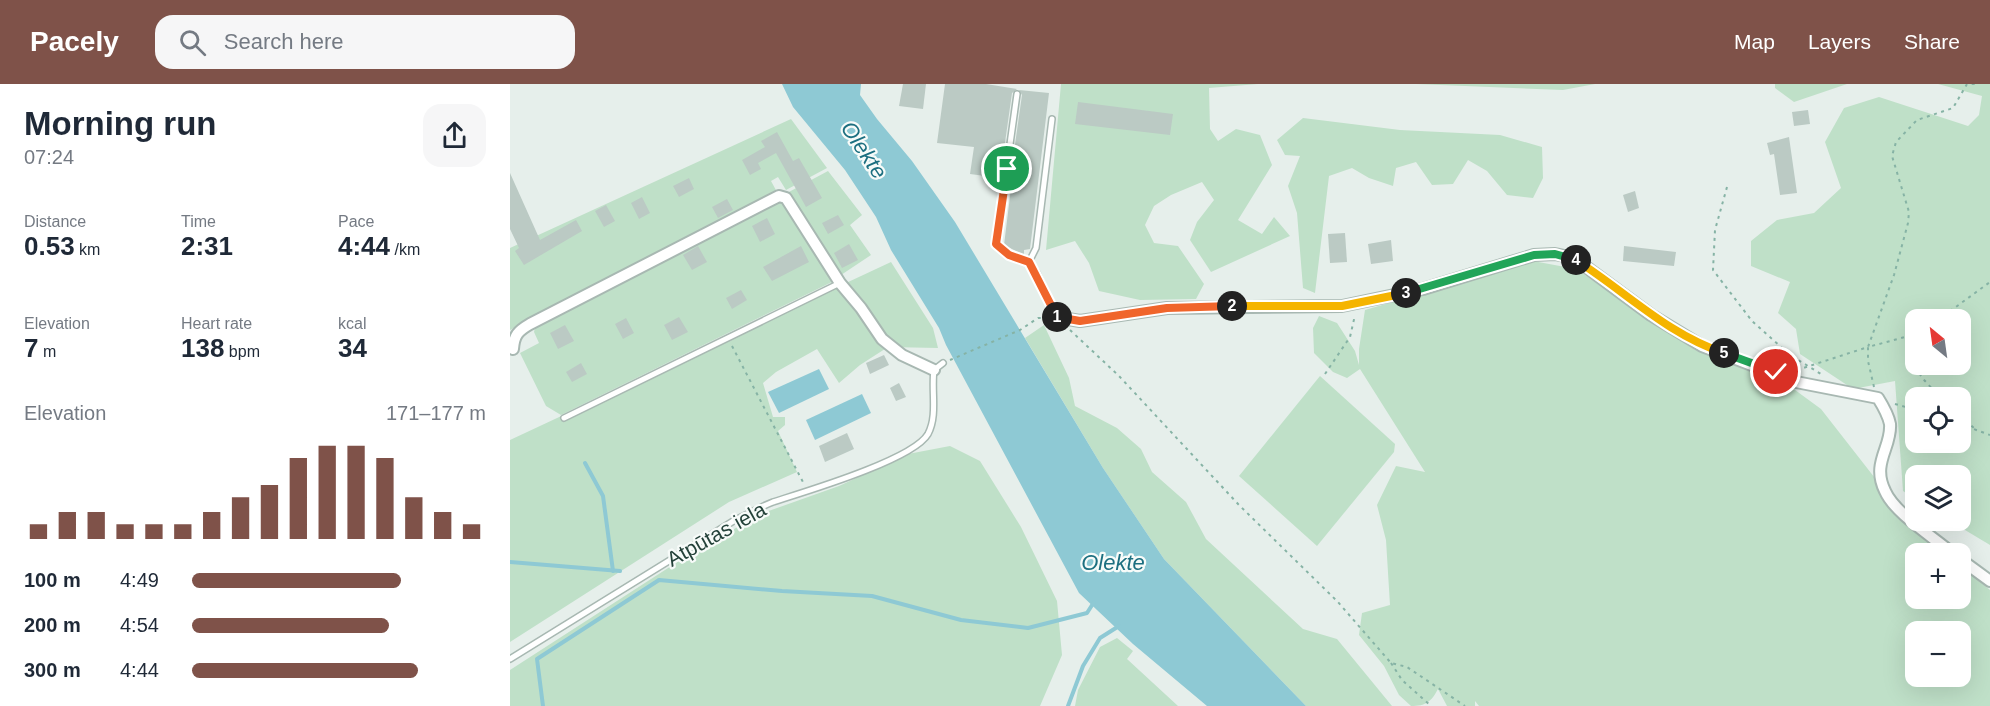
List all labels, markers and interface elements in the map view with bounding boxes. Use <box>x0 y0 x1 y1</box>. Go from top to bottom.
search box <box>155 15 575 69</box>
text: Pacely <box>30 26 119 57</box>
icon: search <box>176 26 209 59</box>
text: Search here <box>224 29 344 54</box>
text: Map <box>1734 30 1775 53</box>
text: Layers <box>1808 30 1871 53</box>
text: Share <box>1904 30 1960 53</box>
button: share <box>423 104 486 167</box>
text: Morning run <box>24 105 216 142</box>
water label: Olekte <box>836 117 892 183</box>
pin <box>981 143 1032 194</box>
text: 07:24 <box>24 146 74 168</box>
icon: arrive <box>990 152 1023 185</box>
text: Distance <box>24 213 86 230</box>
text: Time <box>181 213 216 230</box>
text: Pace <box>338 213 374 230</box>
text: 0.53 <box>24 231 75 261</box>
text: 2:31 <box>181 231 233 261</box>
text: 4:44 <box>338 231 390 261</box>
text: km <box>75 241 100 258</box>
text: /km <box>390 241 420 258</box>
pin: 4 <box>1561 245 1591 275</box>
text: 4 <box>1572 251 1580 268</box>
pin: 3 <box>1391 278 1421 308</box>
text: 3 <box>1402 284 1410 301</box>
pin: 2 <box>1217 291 1247 321</box>
text: 2 <box>1228 297 1236 314</box>
pin: 1 <box>1042 302 1072 332</box>
text: 1 <box>1053 308 1061 325</box>
north arrow <box>1905 309 1971 375</box>
map controls <box>1905 309 1971 687</box>
text: Elevation <box>24 315 90 332</box>
text: Heart rate <box>181 315 252 332</box>
text: kcal <box>338 315 366 332</box>
text: 7 <box>24 333 38 363</box>
text: 138 <box>181 333 224 363</box>
text: 34 <box>338 333 367 363</box>
pin: 5 <box>1709 338 1739 368</box>
text: m <box>38 343 56 360</box>
text: bpm <box>224 343 260 360</box>
text: 5 <box>1720 344 1728 361</box>
pin <box>1750 346 1801 397</box>
icon: check <box>1759 355 1792 388</box>
button: locate <box>1905 387 1971 453</box>
text: Elevation <box>24 402 106 424</box>
text: 171–177 m <box>386 402 486 424</box>
button: layers <box>1905 465 1971 531</box>
street label: Atpūtas iela <box>662 497 770 571</box>
button: + <box>1905 543 1971 609</box>
water label: Olekte <box>1081 550 1145 575</box>
text: 100 m <box>24 569 81 591</box>
text: 4:49 <box>120 569 159 591</box>
text: 200 m <box>24 614 81 636</box>
text: 4:54 <box>120 614 159 636</box>
button: − <box>1905 621 1971 687</box>
text: 300 m <box>24 659 81 681</box>
text: 4:44 <box>120 659 159 681</box>

